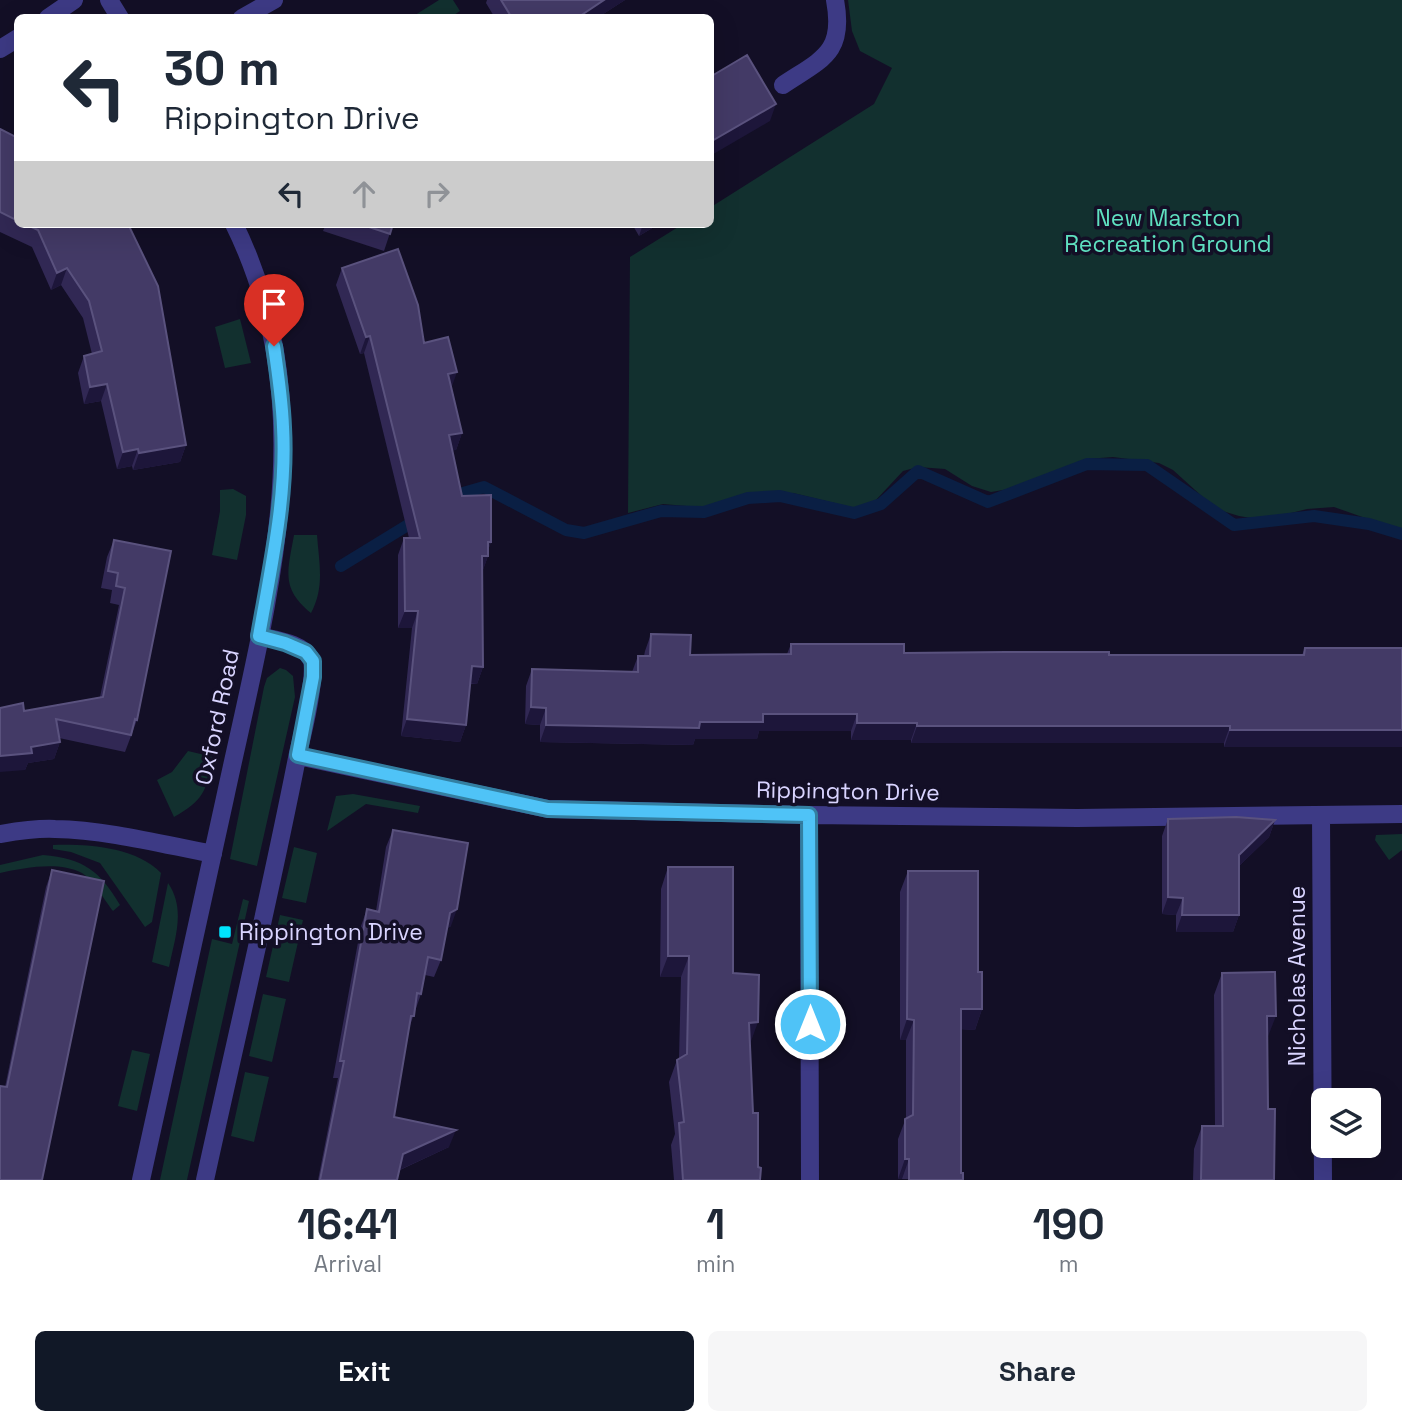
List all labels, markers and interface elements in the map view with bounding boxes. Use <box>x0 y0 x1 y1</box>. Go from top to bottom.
text: 30 m <box>164 37 280 99</box>
icon: left <box>49 42 140 133</box>
text: Rippington Drive <box>164 98 420 138</box>
icon: left <box>272 175 310 213</box>
icon: ahead <box>345 175 383 213</box>
icon: right <box>418 175 456 213</box>
park label: New Marston Recreation Ground <box>1064 203 1272 259</box>
pin <box>244 274 304 346</box>
icon: arrive <box>255 285 293 323</box>
street label: Oxford Road <box>188 646 246 788</box>
street label: Rippington Drive <box>756 774 940 808</box>
street label: Nicholas Avenue <box>1282 886 1312 1066</box>
place label: Rippington Drive <box>239 917 423 947</box>
marker: Rippington Drive <box>217 924 233 940</box>
position arrow <box>773 987 847 1061</box>
map controls <box>1311 1088 1381 1158</box>
button: layers <box>1311 1088 1381 1158</box>
text: 16:41 <box>297 1198 399 1251</box>
text: 1 <box>706 1198 725 1251</box>
text: 190 <box>1033 1198 1105 1251</box>
text: Arrival <box>314 1249 382 1279</box>
text: min <box>696 1249 735 1279</box>
text: m <box>1059 1249 1079 1279</box>
button: Exit <box>35 1331 694 1411</box>
button: Share <box>708 1331 1367 1411</box>

